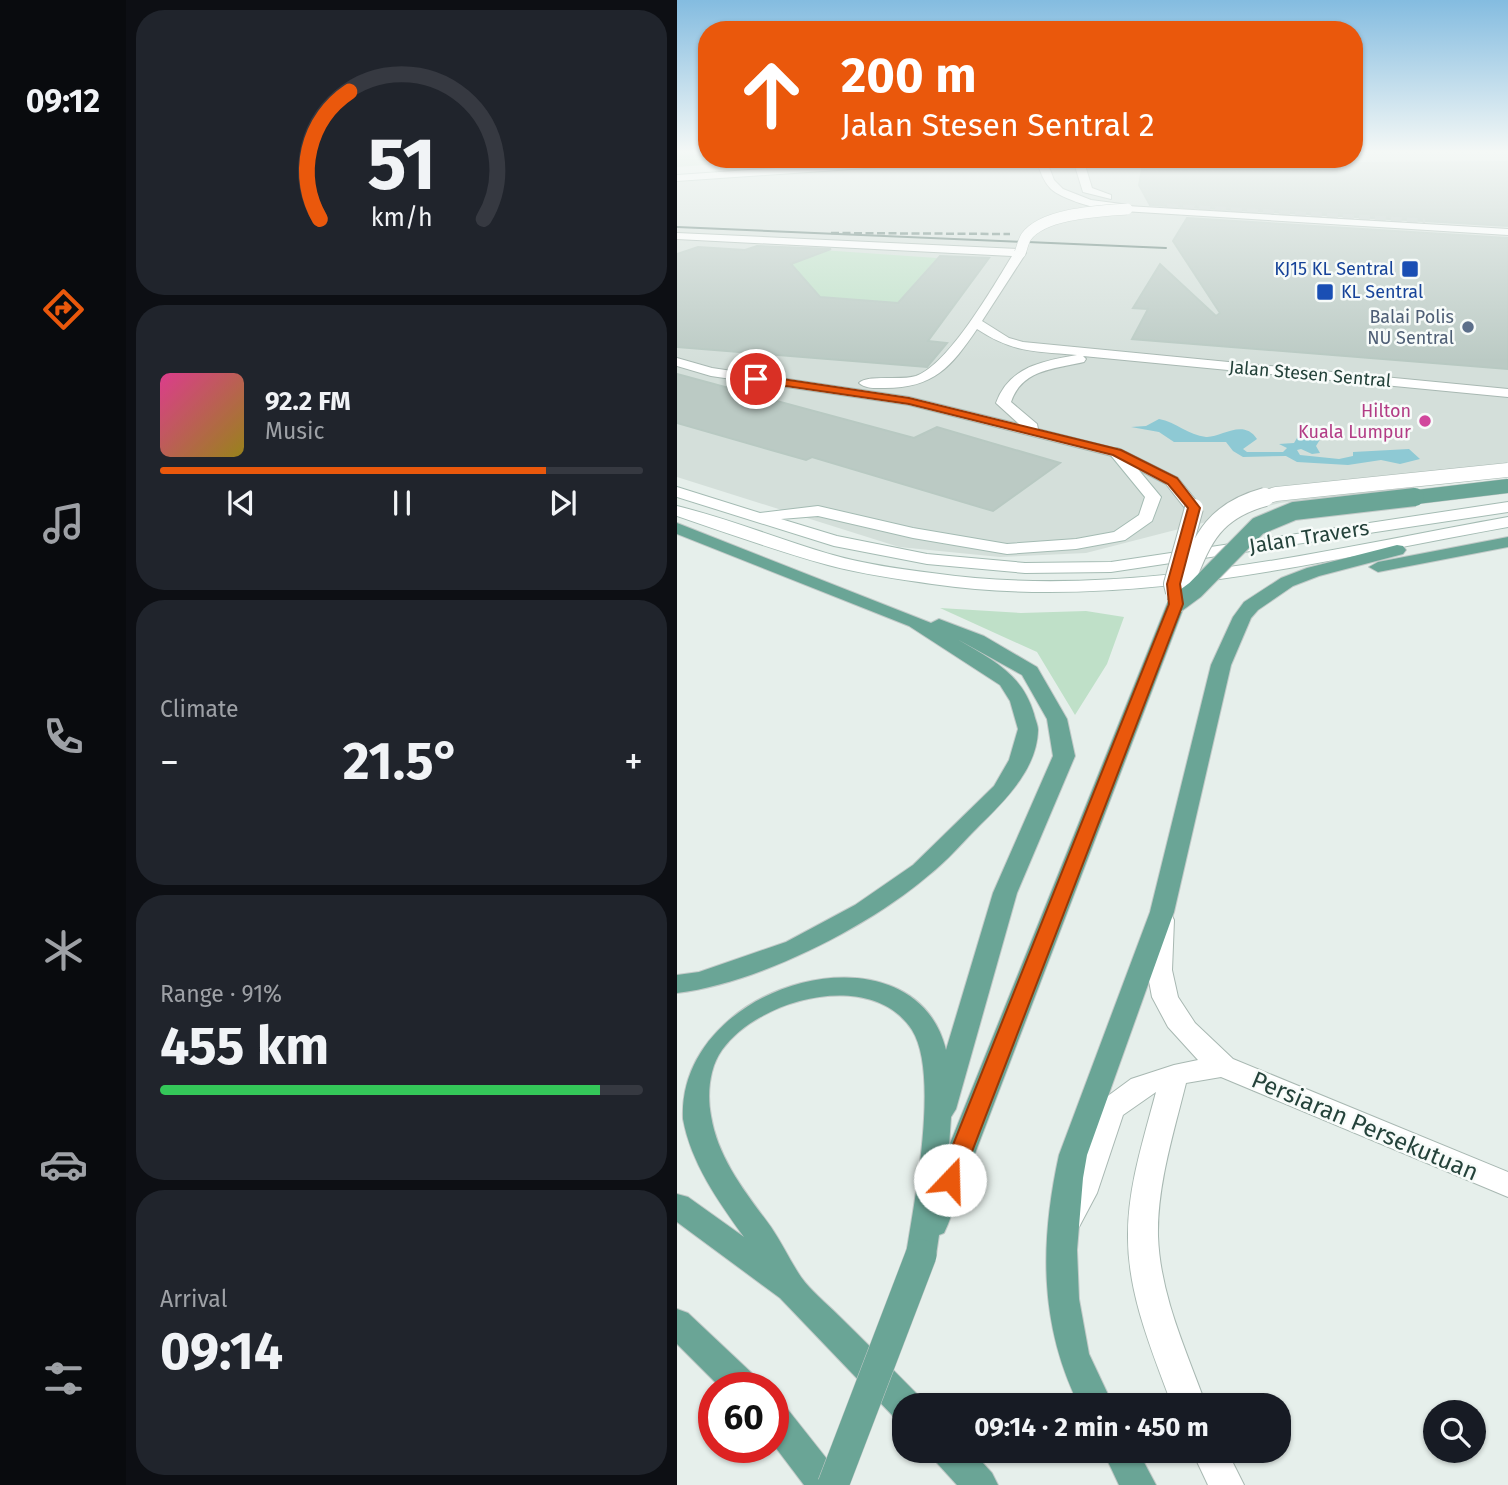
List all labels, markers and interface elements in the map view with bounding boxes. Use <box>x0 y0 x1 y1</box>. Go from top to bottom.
text: 200 m <box>841 46 977 105</box>
icon: ahead <box>726 49 817 140</box>
text: 09:12 <box>26 82 100 120</box>
text: Jalan Stesen Sentral 2 <box>841 106 1154 144</box>
text: 51 <box>367 121 436 208</box>
text: km/h <box>371 202 432 232</box>
place label: KJ15 KL Sentral <box>1274 258 1394 280</box>
marker: KJ15 KL Sentral <box>1400 259 1420 279</box>
place label: KL Sentral <box>1341 281 1423 303</box>
marker: KL Sentral <box>1315 282 1335 302</box>
icon: directions <box>39 285 88 334</box>
place label: Balai Polis NU Sentral <box>1367 306 1454 349</box>
marker: Balai Polis NU Sentral <box>1460 319 1476 335</box>
pin <box>726 349 786 409</box>
street label: Jalan Stesen Sentral <box>1228 356 1392 392</box>
icon: arrive <box>737 360 775 398</box>
text: 92.2 FM <box>265 386 351 417</box>
place label: Hilton Kuala Lumpur <box>1298 400 1411 443</box>
marker: Hilton Kuala Lumpur <box>1417 413 1433 429</box>
text: Music <box>265 417 325 445</box>
icon: previous <box>222 484 260 522</box>
icon: pause <box>383 484 421 522</box>
icon: next <box>544 484 582 522</box>
icon: music <box>39 499 88 548</box>
street label: Jalan Travers <box>1247 515 1371 559</box>
text: Climate <box>160 695 239 723</box>
icon: phone <box>39 712 88 761</box>
text: 21.5° <box>343 730 460 793</box>
text: − <box>160 739 179 785</box>
text: + <box>624 739 643 785</box>
icon: climate <box>39 926 88 975</box>
text: Range · 91% <box>160 980 282 1008</box>
text: 455 km <box>160 1015 329 1078</box>
street label: Persiaran Persekutuan <box>1247 1066 1483 1186</box>
icon: car <box>39 1140 88 1189</box>
position arrow <box>913 1143 987 1217</box>
text: Arrival <box>160 1285 227 1313</box>
text: 09:14 <box>160 1320 283 1383</box>
icon: filters <box>39 1354 88 1403</box>
speed limit sign: 60 <box>698 1372 789 1463</box>
map controls <box>1423 1400 1486 1463</box>
button: search <box>1423 1400 1486 1463</box>
text: 09:14 · 2 min · 450 m <box>974 1412 1209 1443</box>

